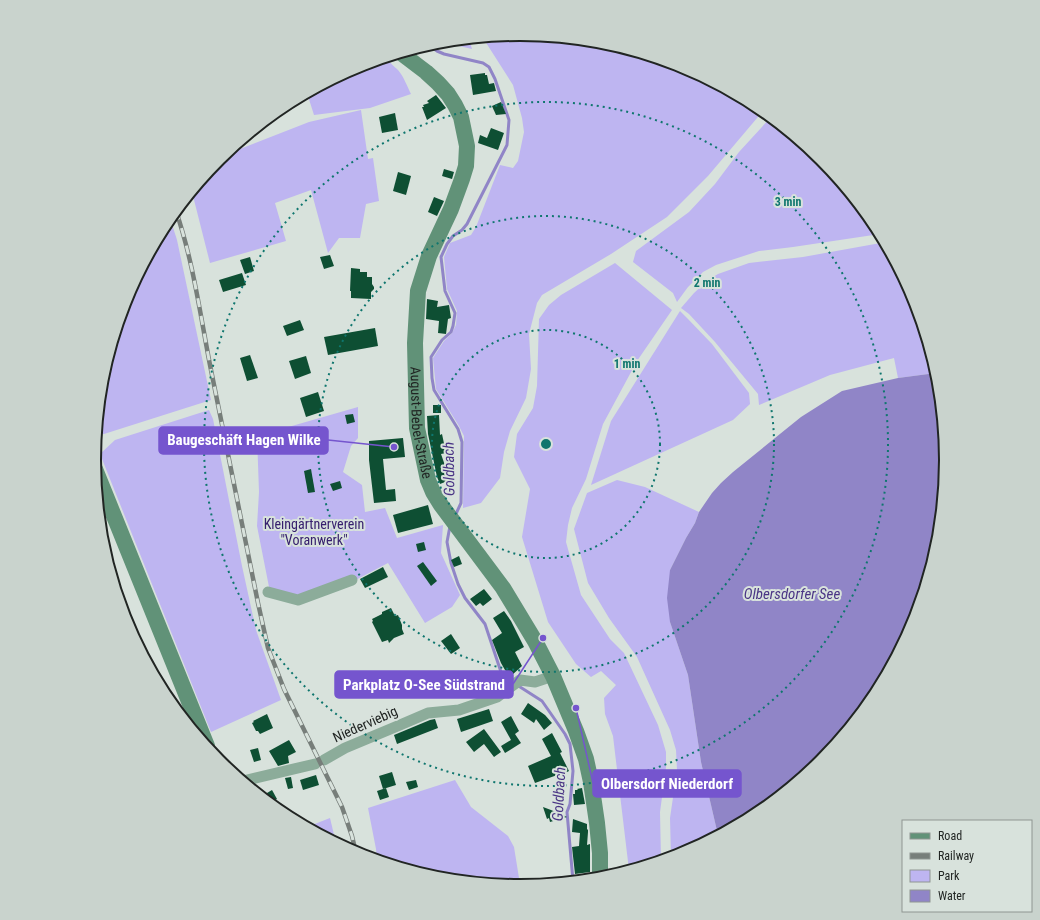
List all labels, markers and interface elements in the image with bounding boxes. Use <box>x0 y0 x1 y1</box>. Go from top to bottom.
text: 3 min <box>775 195 801 209</box>
text: 2 min <box>694 276 720 290</box>
text: 1 min <box>614 357 640 371</box>
street label: August-Bebel-Straße <box>408 366 436 481</box>
callout: Baugeschäft Hagen Wilke <box>159 427 328 454</box>
text: Baugeschäft Hagen Wilke <box>167 431 321 449</box>
centre of rings <box>539 437 553 451</box>
water label: Goldbach <box>440 442 458 496</box>
park label: Kleingärtnerverein "Voranwerk" <box>264 516 364 548</box>
water label: Olbersdorfer See <box>744 585 840 603</box>
callout: Parkplatz O-See Südstrand <box>335 671 513 698</box>
text: Parkplatz O-See Südstrand <box>343 676 505 694</box>
street label: Niederviebig <box>330 703 400 745</box>
water label: Goldbach <box>549 766 569 822</box>
callout: Olbersdorf Niederdorf <box>593 770 741 797</box>
text: Olbersdorf Niederdorf <box>601 775 733 793</box>
legend <box>902 820 1032 912</box>
text: Road <box>938 829 962 843</box>
text: Railway <box>938 849 974 863</box>
text: Park <box>938 869 960 883</box>
text: Water <box>938 889 966 903</box>

